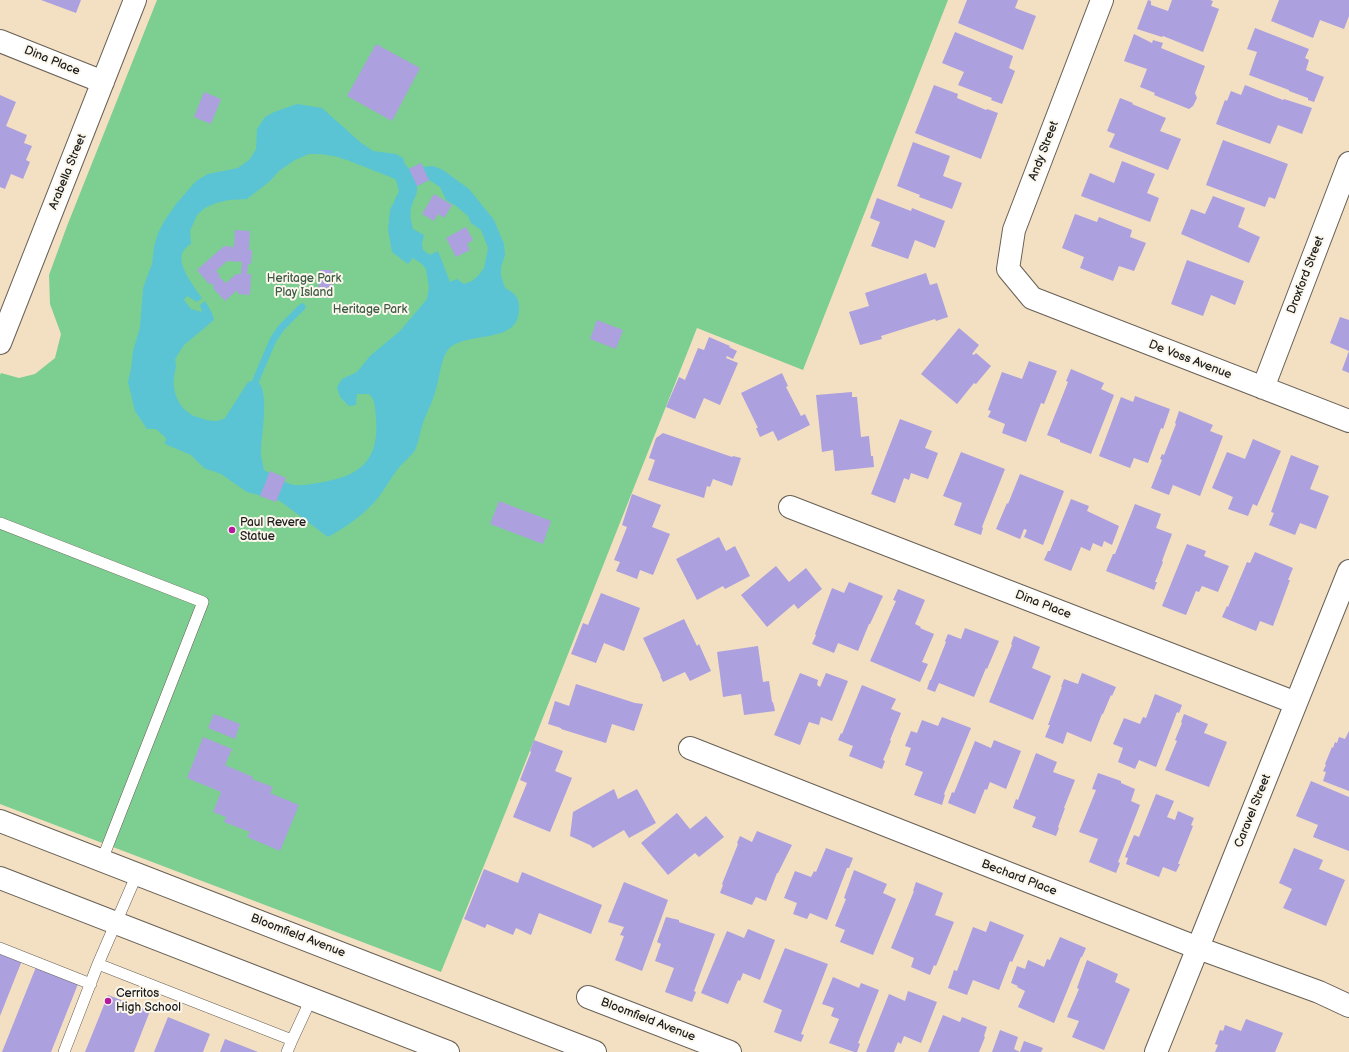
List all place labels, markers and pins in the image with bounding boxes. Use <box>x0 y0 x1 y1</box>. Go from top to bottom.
place label: Paul Revere Statue <box>240 516 306 544</box>
marker: Paul Revere Statue <box>227 525 237 535</box>
place label: Cerritos High School <box>116 987 181 1015</box>
marker: Cerritos High School <box>103 996 113 1006</box>

